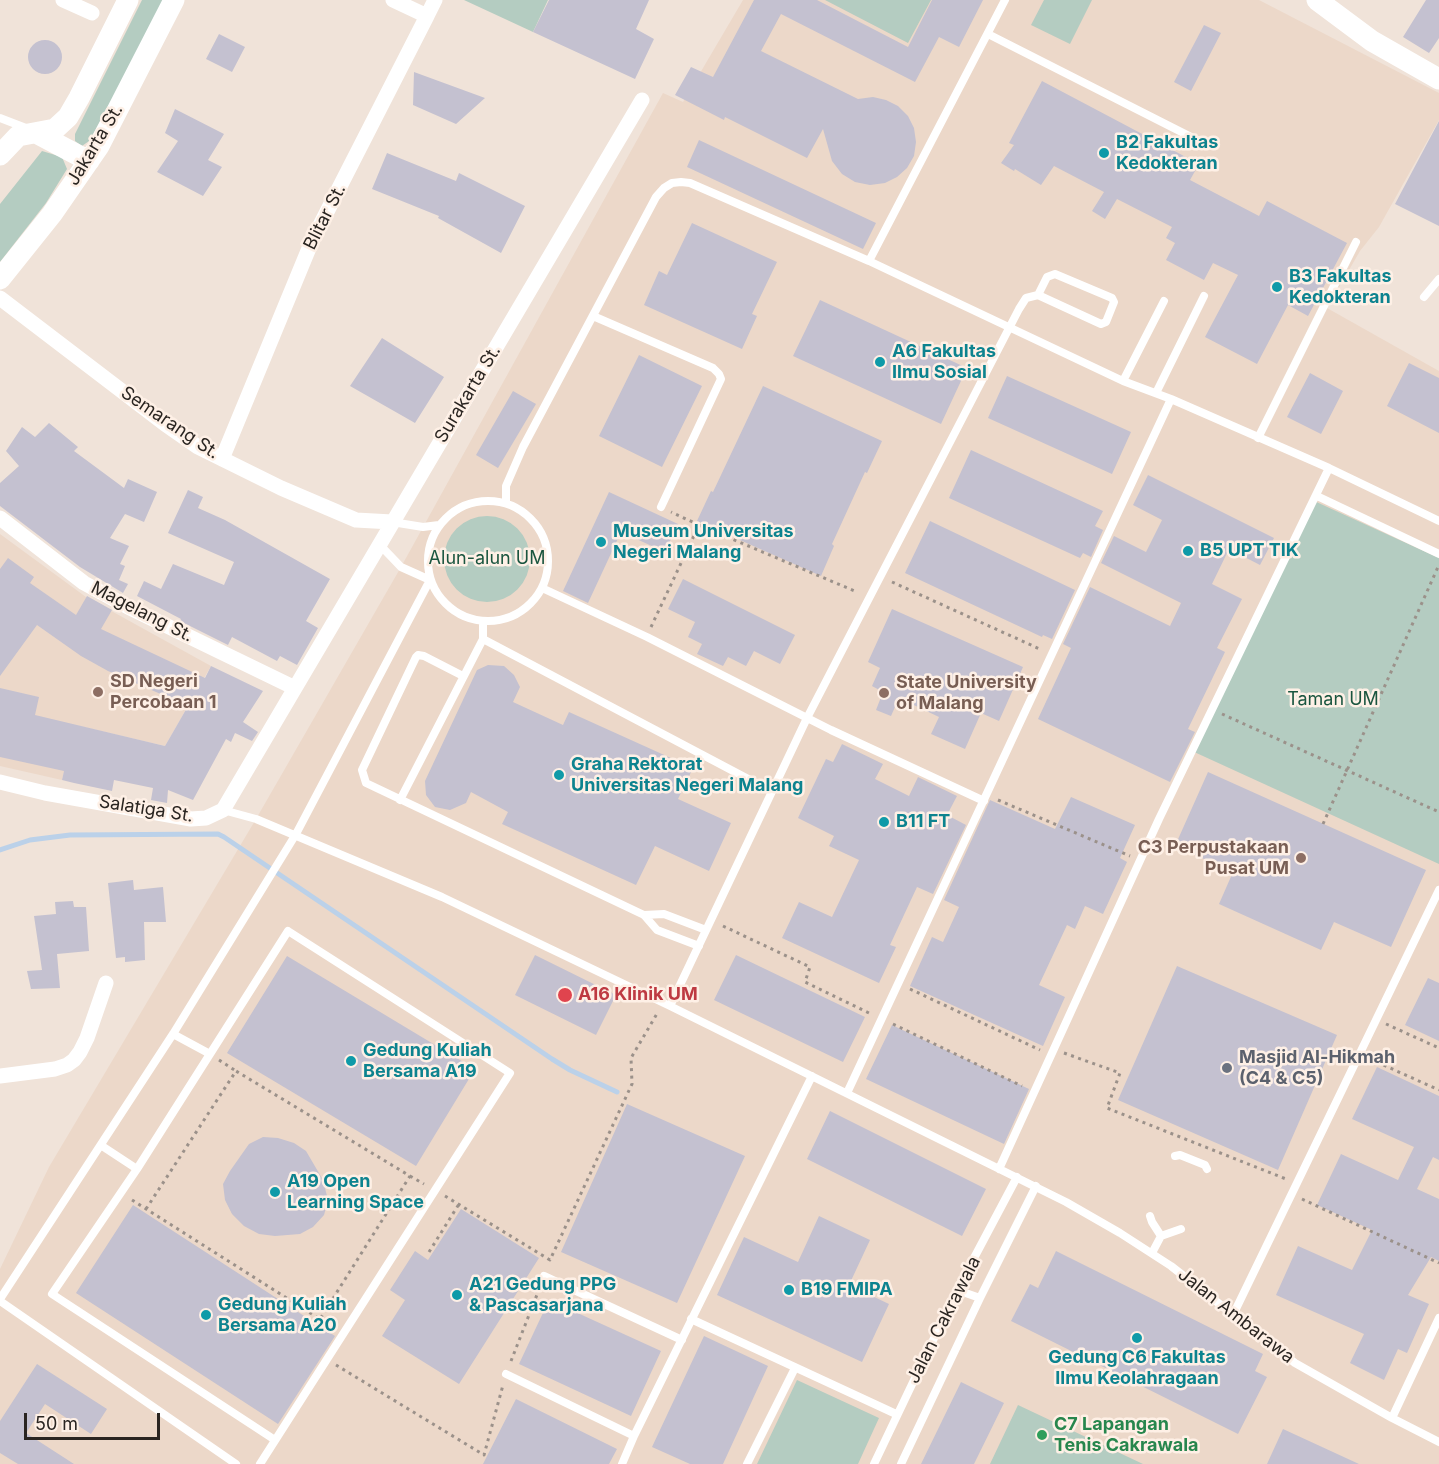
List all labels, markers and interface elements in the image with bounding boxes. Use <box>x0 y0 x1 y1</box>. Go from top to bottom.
street label: Jakarta St. <box>62 100 128 190</box>
place label: B2 Fakultas Kedokteran <box>1116 132 1218 174</box>
marker: B2 Fakultas Kedokteran <box>1097 146 1111 160</box>
street label: Blitar St. <box>299 180 351 254</box>
place label: B3 Fakultas Kedokteran <box>1289 266 1392 308</box>
marker: B3 Fakultas Kedokteran <box>1270 280 1284 294</box>
street label: Surakarta St. <box>430 341 506 447</box>
place label: A6 Fakultas Ilmu Sosial <box>892 341 996 384</box>
marker: A6 Fakultas Ilmu Sosial <box>873 355 887 369</box>
street label: Semarang St. <box>117 382 223 464</box>
place label: Museum Universitas Negeri Malang <box>613 521 794 564</box>
marker: Museum Universitas Negeri Malang <box>594 535 608 549</box>
place label: B5 UPT TIK <box>1200 540 1299 562</box>
marker: B5 UPT TIK <box>1181 544 1195 558</box>
park label: Alun-alun UM <box>429 548 545 570</box>
street label: Magelang St. <box>87 577 197 647</box>
place label: SD Negeri Percobaan 1 <box>110 671 216 714</box>
place label: State University of Malang <box>896 672 1037 714</box>
marker: SD Negeri Percobaan 1 <box>91 685 105 699</box>
marker: State University of Malang <box>877 686 891 700</box>
park label: Taman UM <box>1287 689 1379 711</box>
place label: Graha Rektorat Universitas Negeri Malang <box>571 754 803 796</box>
marker: Graha Rektorat Universitas Negeri Malang <box>552 768 566 782</box>
street label: Salatiga St. <box>97 791 195 827</box>
place label: B11 FT <box>896 811 950 833</box>
marker: B11 FT <box>877 815 891 829</box>
place label: C3 Perpustakaan Pusat UM <box>1138 837 1289 880</box>
marker: C3 Perpustakaan Pusat UM <box>1294 851 1308 865</box>
place label: A16 Klinik UM <box>578 984 698 1006</box>
marker: A16 Klinik UM <box>556 986 574 1004</box>
place label: Gedung Kuliah Bersama A19 <box>363 1040 492 1082</box>
place label: Masjid Al-Hikmah (C4 & C5) <box>1239 1047 1395 1090</box>
marker: Gedung Kuliah Bersama A19 <box>344 1054 358 1068</box>
marker: Masjid Al-Hikmah (C4 & C5) <box>1220 1061 1234 1075</box>
place label: A19 Open Learning Space <box>287 1171 424 1214</box>
marker: A19 Open Learning Space <box>268 1185 282 1199</box>
street label: Jalan Cakrawala <box>903 1253 985 1387</box>
street label: Jalan Ambarawa <box>1173 1264 1299 1368</box>
place label: A21 Gedung PPG & Pascasarjana <box>469 1274 616 1316</box>
place label: B19 FMIPA <box>801 1279 893 1301</box>
marker: B19 FMIPA <box>782 1283 796 1297</box>
marker: A21 Gedung PPG & Pascasarjana <box>450 1288 464 1302</box>
place label: Gedung Kuliah Bersama A20 <box>218 1294 347 1336</box>
marker: Gedung Kuliah Bersama A20 <box>199 1308 213 1322</box>
marker: Gedung C6 Fakultas Ilmu Keolahragaan <box>1130 1331 1144 1345</box>
place label: Gedung C6 Fakultas Ilmu Keolahragaan <box>1048 1347 1226 1390</box>
scale bar <box>27 1401 164 1439</box>
text: 50 m <box>35 1413 78 1434</box>
place label: C7 Lapangan Tenis Cakrawala <box>1054 1414 1199 1456</box>
marker: C7 Lapangan Tenis Cakrawala <box>1035 1428 1049 1442</box>

